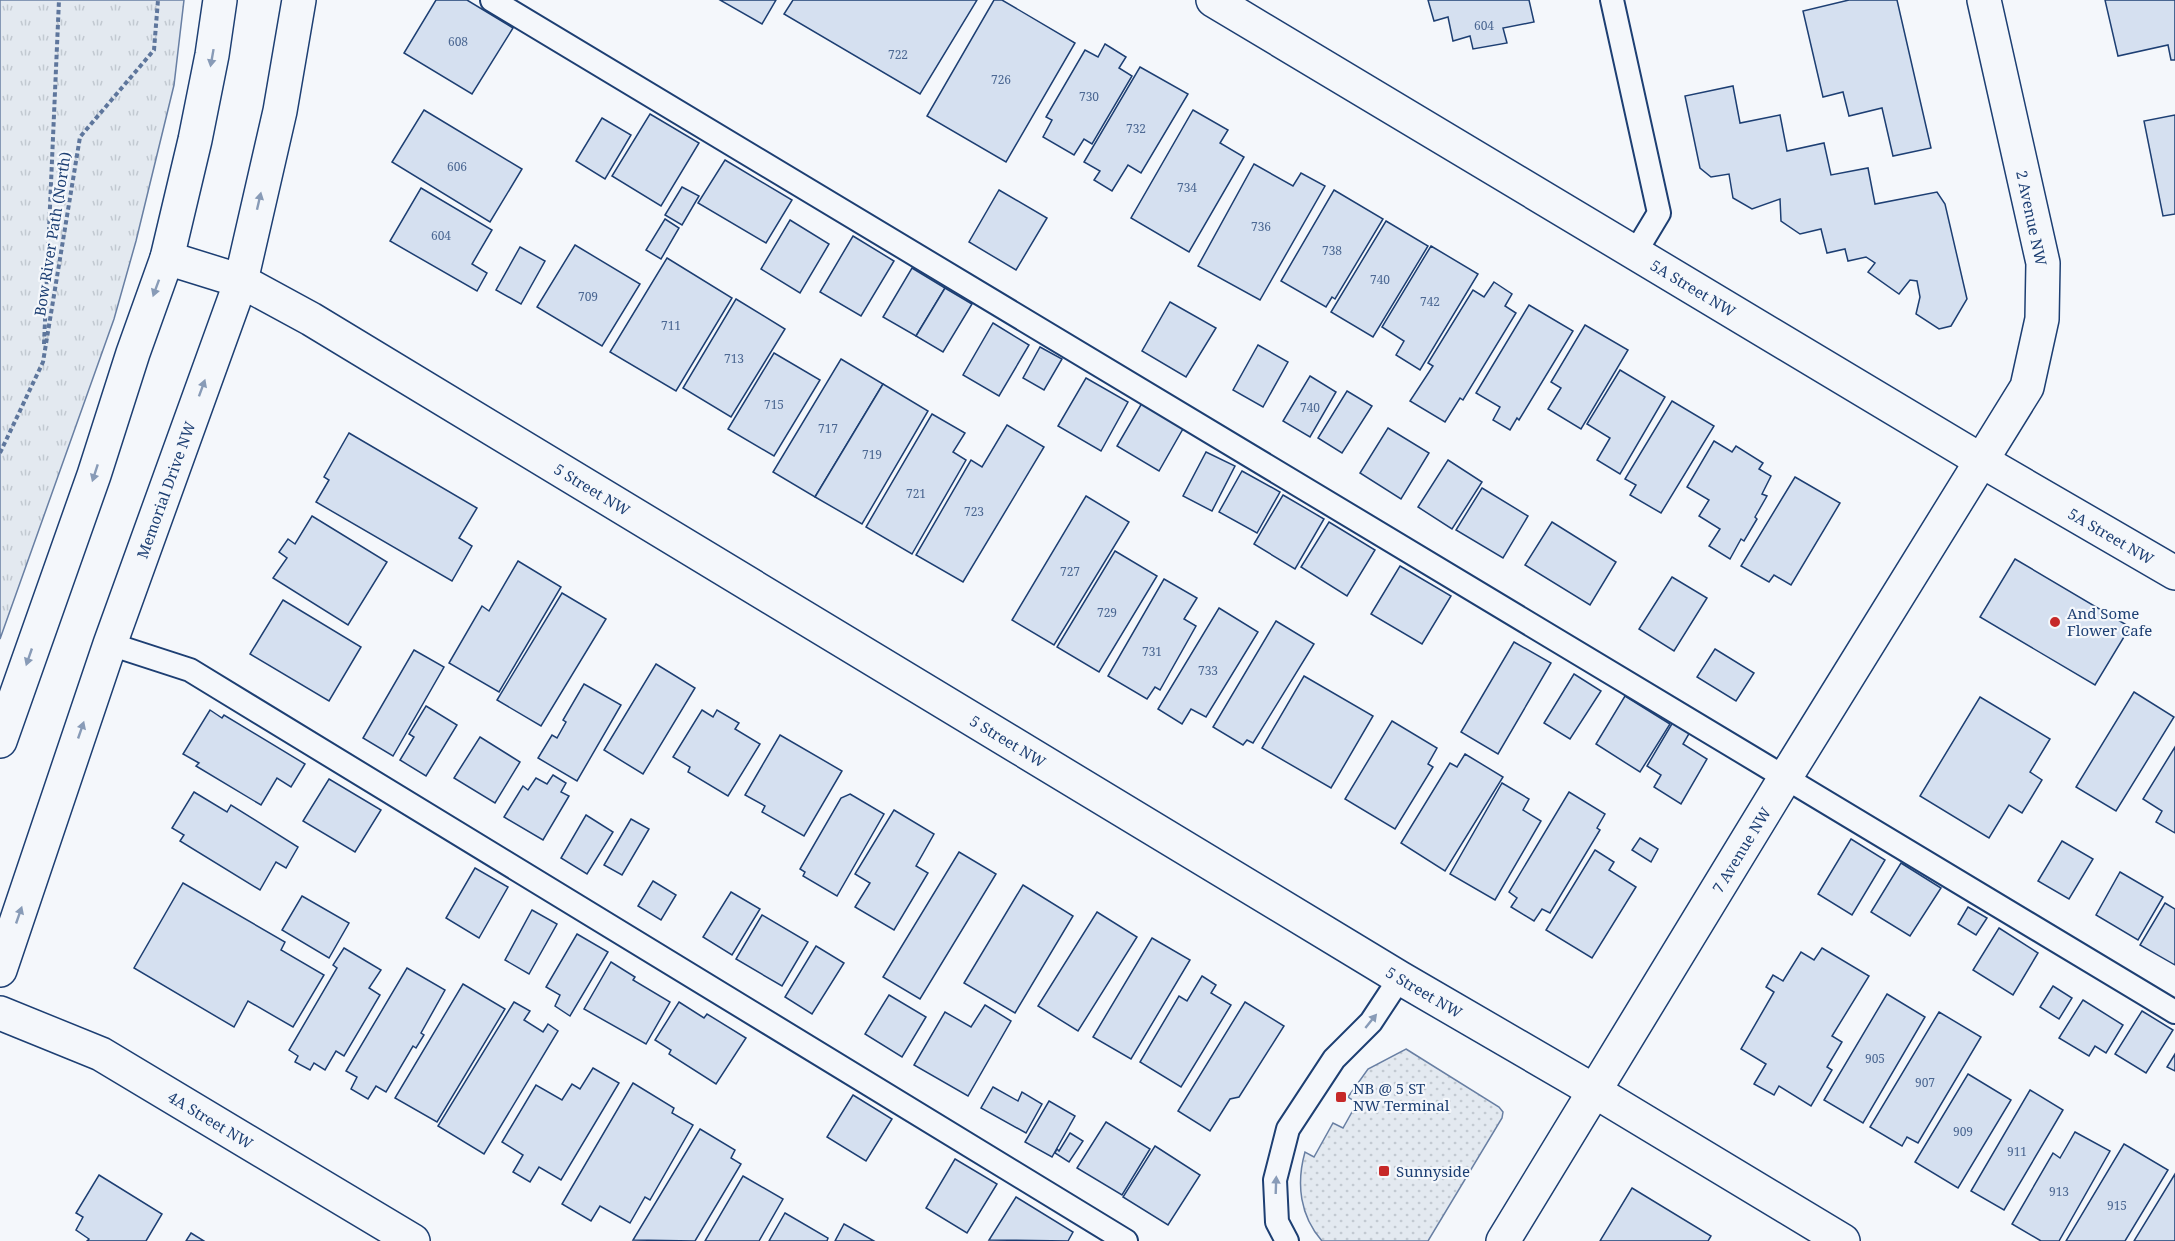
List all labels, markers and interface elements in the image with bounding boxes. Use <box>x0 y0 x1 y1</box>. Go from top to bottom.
house number: 604 <box>1474 17 1494 34</box>
house number: 608 <box>448 33 468 50</box>
house number: 722 <box>888 46 908 63</box>
one-way arrow <box>207 49 216 68</box>
house number: 726 <box>991 71 1011 88</box>
house number: 730 <box>1079 88 1099 105</box>
house number: 732 <box>1126 120 1146 137</box>
street label: Bow River Path (North) <box>29 150 75 318</box>
house number: 606 <box>447 158 467 175</box>
street label: 2 Avenue NW <box>2012 169 2052 268</box>
house number: 734 <box>1177 179 1197 196</box>
one-way arrow <box>255 192 264 211</box>
house number: 736 <box>1251 218 1271 235</box>
house number: 604 <box>431 227 451 244</box>
house number: 738 <box>1322 242 1342 259</box>
street label: 5A Street NW <box>1647 255 1740 321</box>
house number: 740 <box>1370 271 1390 288</box>
one-way arrow <box>151 279 161 297</box>
house number: 709 <box>578 288 598 305</box>
house number: 742 <box>1420 293 1440 310</box>
house number: 711 <box>661 317 681 334</box>
house number: 713 <box>724 350 744 367</box>
one-way arrow <box>198 379 208 397</box>
house number: 715 <box>764 396 784 413</box>
house number: 740 <box>1300 399 1320 416</box>
street label: Memorial Drive NW <box>132 418 200 561</box>
house number: 717 <box>818 420 838 437</box>
house number: 719 <box>862 446 882 463</box>
street label: 5 Street NW <box>551 459 634 520</box>
one-way arrow <box>89 464 99 482</box>
house number: 721 <box>906 485 926 502</box>
house number: 723 <box>964 503 984 520</box>
street label: 5A Street NW <box>2065 503 2158 569</box>
house number: 727 <box>1060 563 1080 580</box>
place label: And Some Flower Cafe <box>2067 603 2152 640</box>
house number: 729 <box>1097 604 1117 621</box>
marker: And Some Flower Cafe <box>2048 615 2062 629</box>
house number: 731 <box>1142 643 1162 660</box>
one-way arrow <box>24 648 34 666</box>
house number: 733 <box>1198 662 1218 679</box>
street label: 5 Street NW <box>967 710 1050 772</box>
one-way arrow <box>77 721 87 739</box>
street label: 7 Avenue NW <box>1707 803 1775 896</box>
one-way arrow <box>14 906 24 924</box>
street label: 5 Street NW <box>1382 962 1466 1022</box>
one-way arrow <box>1364 1013 1376 1028</box>
house number: 905 <box>1865 1050 1885 1067</box>
house number: 907 <box>1915 1074 1935 1091</box>
place label: NB @ 5 ST NW Terminal <box>1353 1078 1450 1115</box>
street label: 4A Street NW <box>165 1087 257 1153</box>
marker: NB @ 5 ST NW Terminal <box>1334 1090 1348 1104</box>
house number: 909 <box>1953 1123 1973 1140</box>
house number: 911 <box>2007 1143 2027 1160</box>
place label: Sunnyside <box>1396 1161 1470 1181</box>
marker: Sunnyside <box>1377 1164 1391 1178</box>
one-way arrow <box>1271 1176 1281 1195</box>
house number: 913 <box>2049 1183 2069 1200</box>
house number: 915 <box>2107 1197 2127 1214</box>

